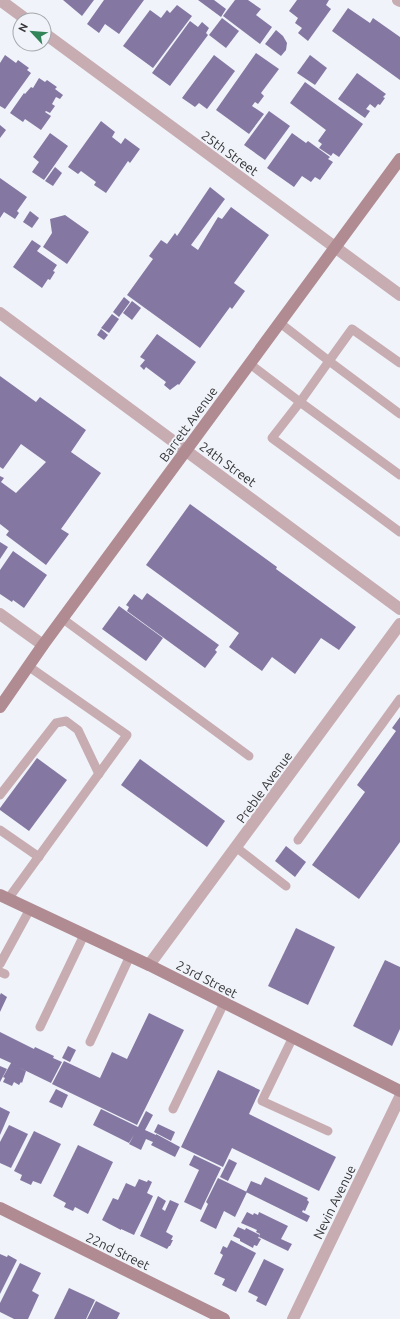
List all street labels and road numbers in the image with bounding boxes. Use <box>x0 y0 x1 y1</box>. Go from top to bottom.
street label: 25th Street <box>199 128 261 178</box>
street label: Barrett Avenue <box>156 384 220 464</box>
street label: 24th Street <box>197 439 259 489</box>
street label: Preble Avenue <box>233 749 295 825</box>
street label: 23rd Street <box>174 958 240 1000</box>
street label: Nevin Avenue <box>310 1163 358 1241</box>
street label: 22nd Street <box>84 1230 152 1272</box>

